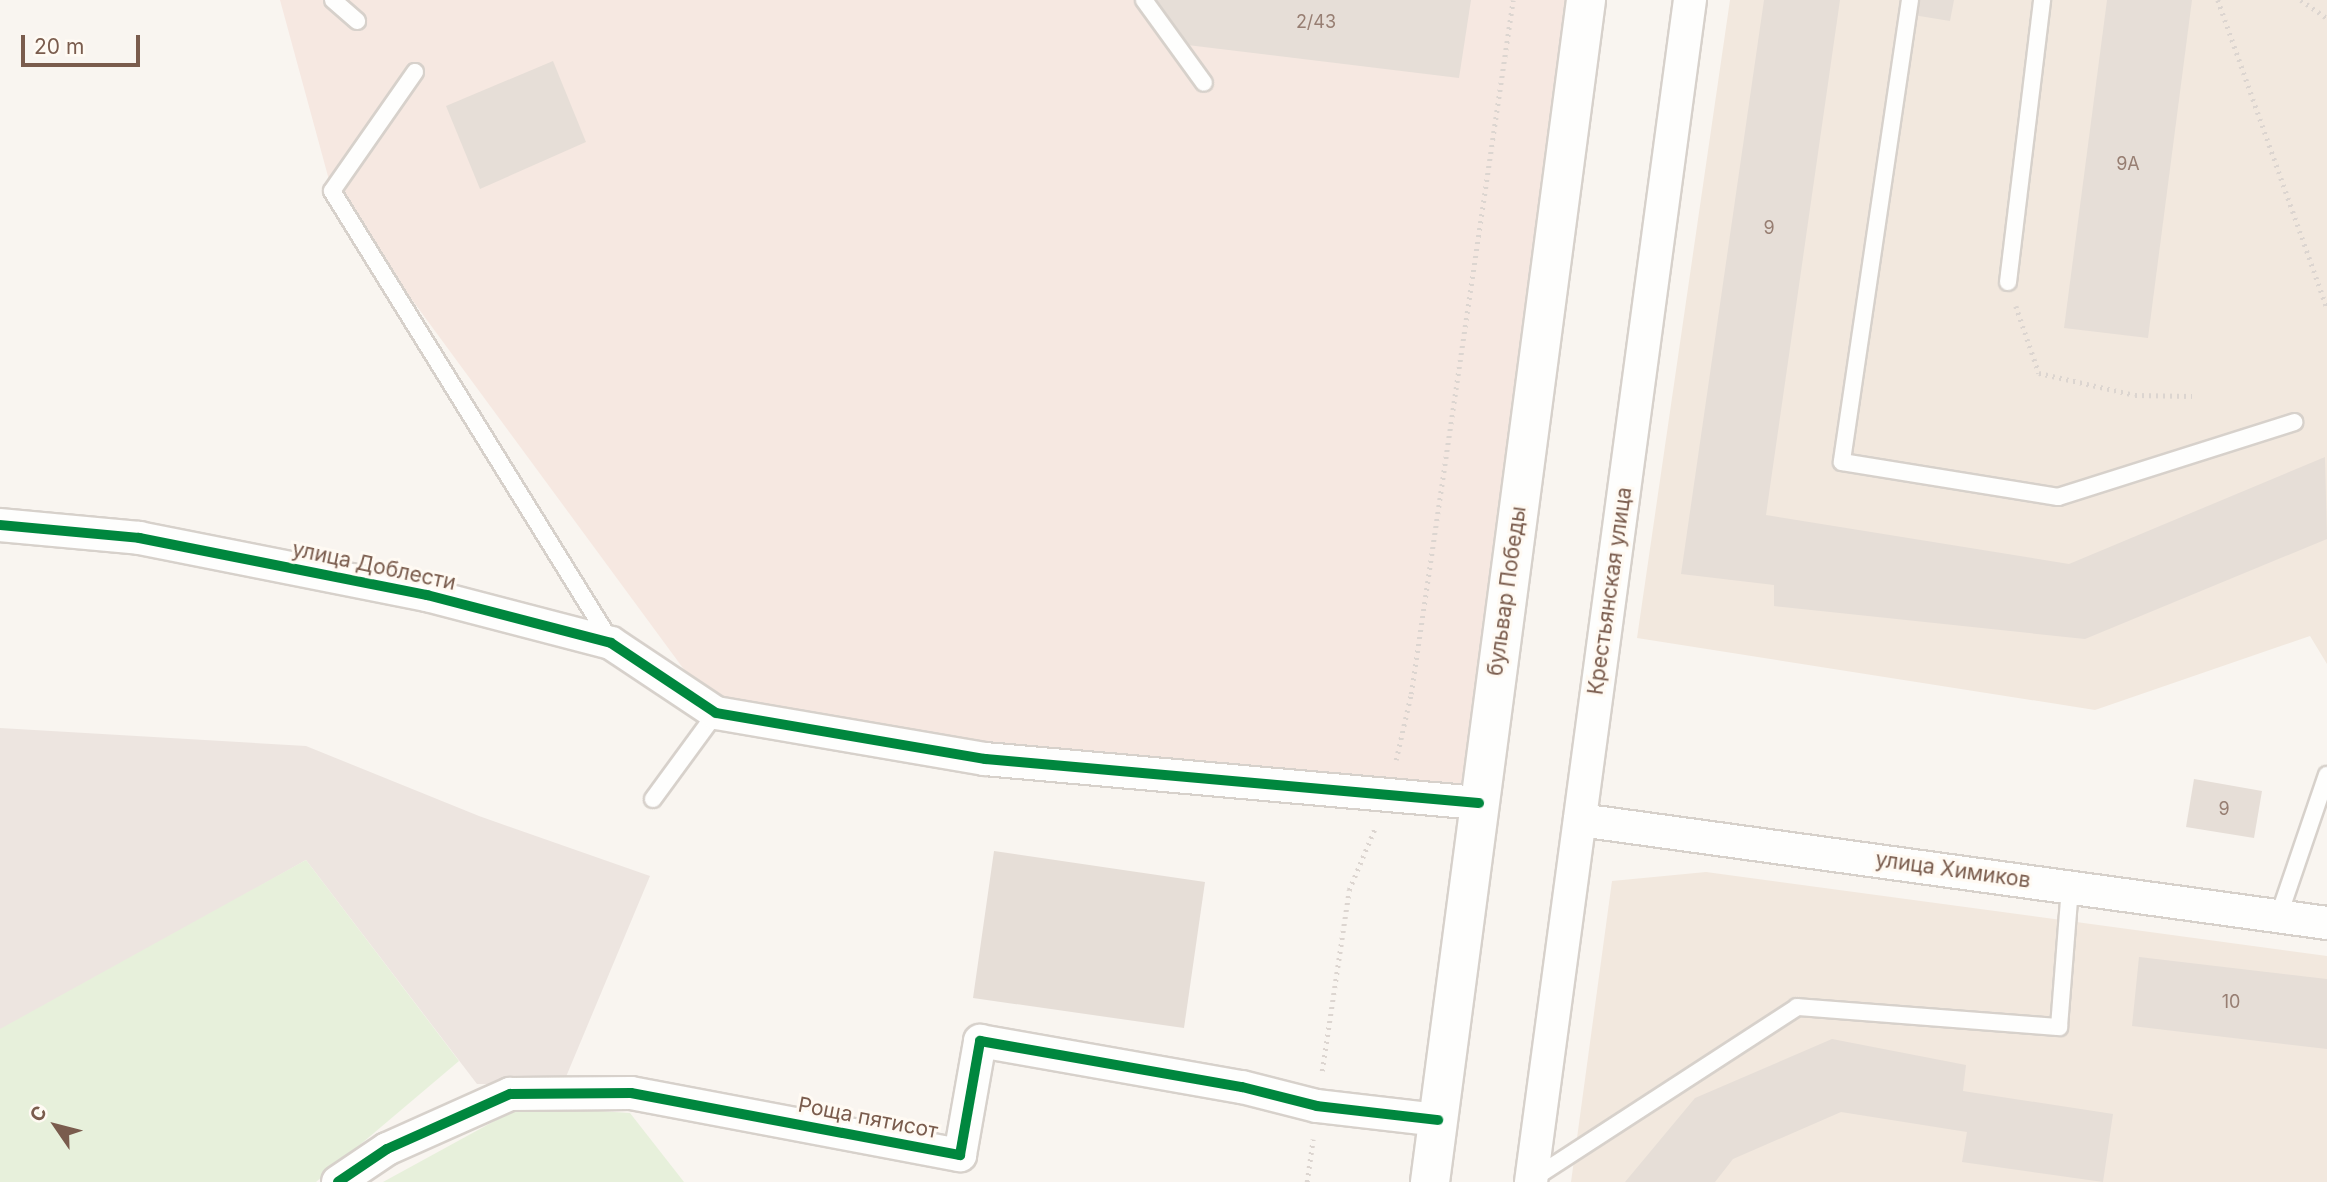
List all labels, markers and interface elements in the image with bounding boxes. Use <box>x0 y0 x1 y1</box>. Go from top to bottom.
house number: 2/43 <box>1296 11 1336 33</box>
scale bar <box>24 21 144 65</box>
text: 20 m <box>34 34 84 59</box>
house number: 9А <box>2116 153 2140 175</box>
house number: 9 <box>1763 217 1775 239</box>
street label: Крестьянская улица <box>1583 486 1637 696</box>
street label: бульвар Победы <box>1483 505 1531 677</box>
street label: улица Доблести <box>290 536 458 596</box>
house number: 9 <box>2218 798 2230 820</box>
street label: улица Химиков <box>1874 847 2032 893</box>
house number: 10 <box>2222 991 2240 1013</box>
north arrow <box>21 1091 91 1161</box>
street label: Роща пятисот <box>796 1092 940 1144</box>
text: С <box>25 1101 52 1126</box>

